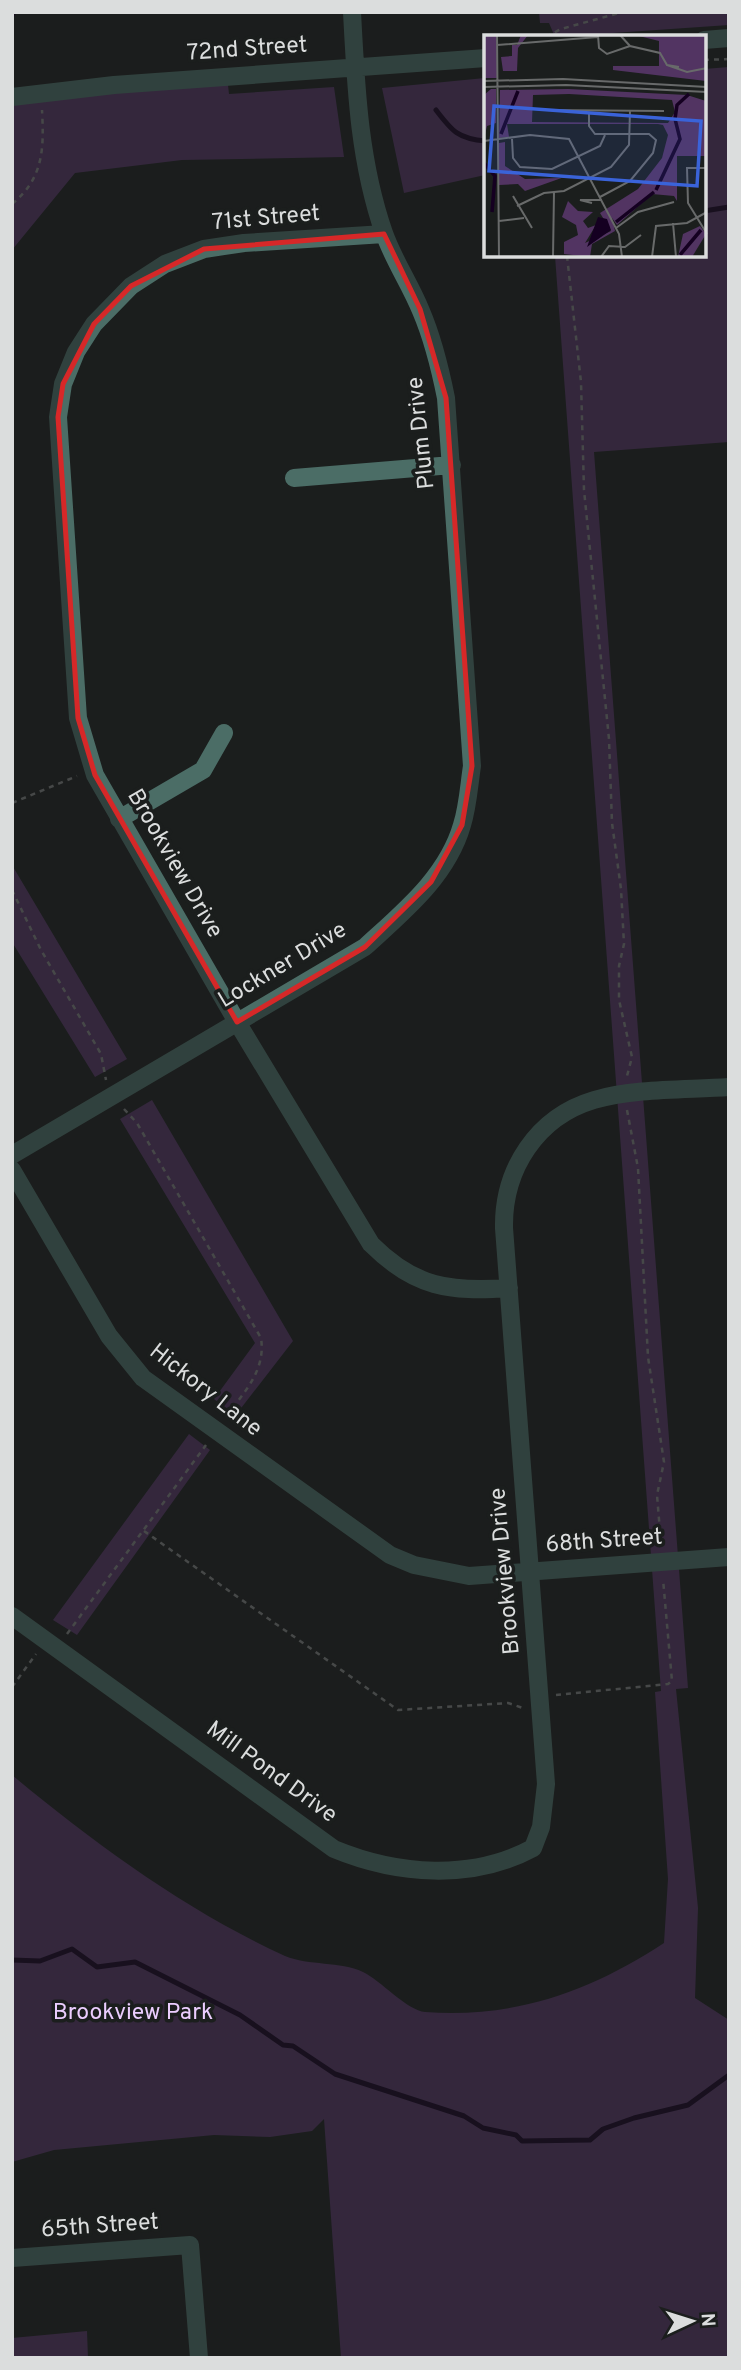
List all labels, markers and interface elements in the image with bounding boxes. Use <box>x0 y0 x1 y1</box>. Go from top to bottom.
street label: 72nd Street <box>186 31 308 69</box>
inset map <box>484 35 706 257</box>
street label: 71st Street <box>211 200 321 238</box>
street label: Plum Drive <box>402 375 442 491</box>
street label: Brookview Drive <box>120 784 228 944</box>
street label: Lockner Drive <box>214 916 352 1016</box>
street label: Hickory Lane <box>143 1338 267 1444</box>
street label: Brookview Drive <box>484 1486 528 1656</box>
street label: 68th Street <box>544 1523 664 1561</box>
street label: Mill Pond Drive <box>200 1716 342 1830</box>
park label: Brookview Park <box>53 1999 213 2028</box>
street label: 65th Street <box>40 2208 160 2246</box>
north arrow <box>657 2286 727 2356</box>
text: N <box>695 2312 719 2328</box>

